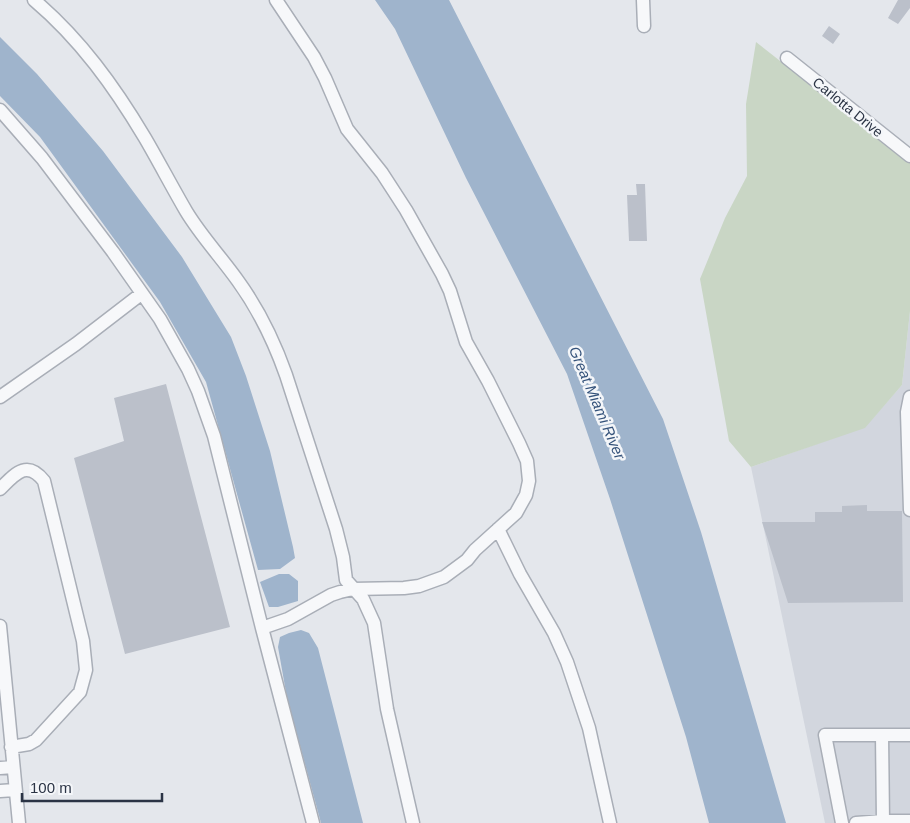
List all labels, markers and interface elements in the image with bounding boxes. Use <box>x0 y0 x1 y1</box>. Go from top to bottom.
street label: Carlotta Drive <box>810 74 886 140</box>
water label: Great Miami River <box>566 344 629 463</box>
scale bar <box>22 770 162 802</box>
text: 100 m <box>30 779 72 796</box>

